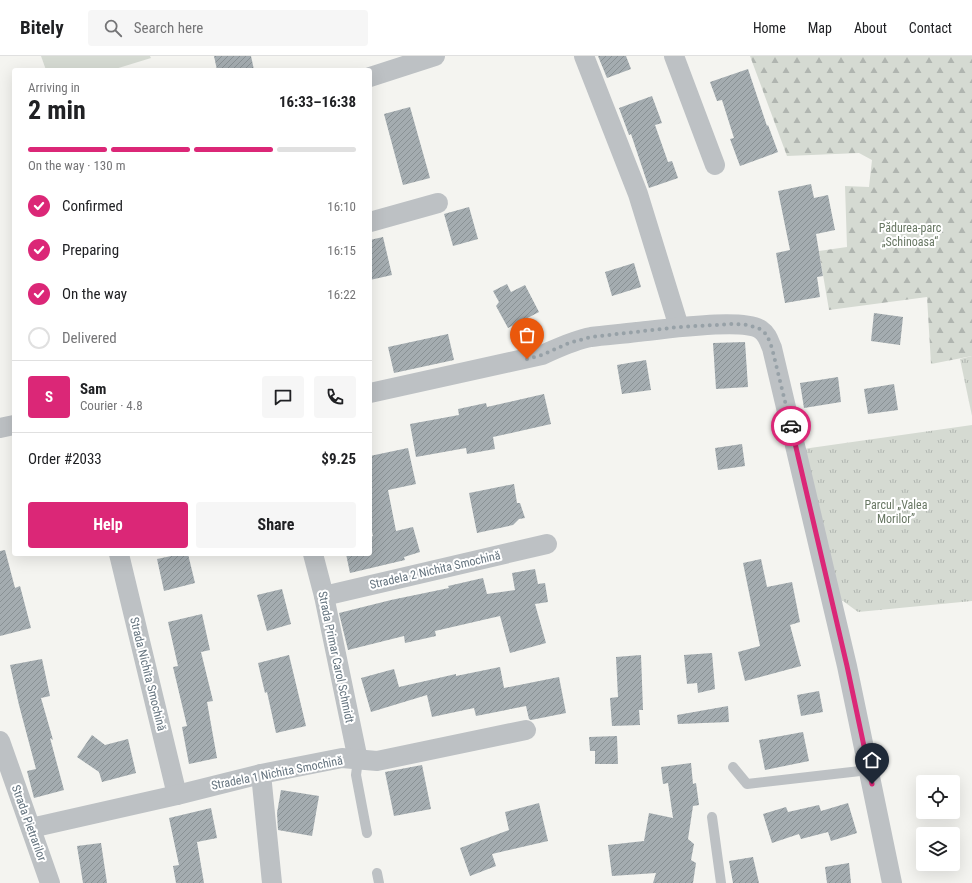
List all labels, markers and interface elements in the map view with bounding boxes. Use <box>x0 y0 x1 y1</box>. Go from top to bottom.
search box <box>88 10 368 46</box>
text: Bitely <box>20 16 64 39</box>
icon: search <box>102 17 124 39</box>
text: Search here <box>134 19 203 37</box>
text: Home <box>753 20 786 36</box>
text: Map <box>808 20 832 36</box>
text: About <box>854 20 887 36</box>
text: Contact <box>909 20 952 36</box>
text: Arriving in <box>28 80 80 95</box>
text: 16:33–16:38 <box>279 93 356 111</box>
text: 2 min <box>28 95 86 125</box>
text: On the way · 130 m <box>28 158 125 173</box>
icon: check <box>28 195 50 217</box>
text: Confirmed <box>62 197 123 215</box>
text: 16:10 <box>327 199 356 214</box>
park label: Pădurea-parc „Schinoasa“ <box>879 221 942 249</box>
icon: check <box>28 239 50 261</box>
text: Preparing <box>62 241 119 259</box>
text: 16:15 <box>327 243 356 258</box>
icon: check <box>28 283 50 305</box>
text: On the way <box>62 285 127 303</box>
text: 16:22 <box>327 287 356 302</box>
pin <box>510 318 544 359</box>
icon: bag <box>516 324 538 346</box>
text: Delivered <box>62 329 117 347</box>
button: chat <box>262 376 304 418</box>
button: phone <box>314 376 356 418</box>
text: Sam <box>80 380 106 398</box>
text: S <box>45 388 53 406</box>
text: Courier · 4.8 <box>80 398 143 413</box>
courier <box>771 406 811 446</box>
icon: car <box>780 415 802 437</box>
text: Order #2033 <box>28 450 102 468</box>
text: $9.25 <box>321 450 356 468</box>
park label: Parcul „Valea Morilor” <box>865 498 928 526</box>
button: Help <box>28 502 188 548</box>
button: Share <box>196 502 356 548</box>
street label: Stradela 2 Nichita Smochină <box>368 548 502 592</box>
street label: Strada Primar Carol Schmidt <box>315 590 357 724</box>
street label: Strada Nichita Smochină <box>127 616 169 733</box>
pin <box>855 743 889 784</box>
icon: home <box>861 749 883 771</box>
street label: Stradela 1 Nichita Smochină <box>210 753 344 793</box>
map controls <box>916 775 960 871</box>
button: locate <box>916 775 960 819</box>
street label: Strada Pietrarilor <box>9 783 49 863</box>
button: layers <box>916 827 960 871</box>

